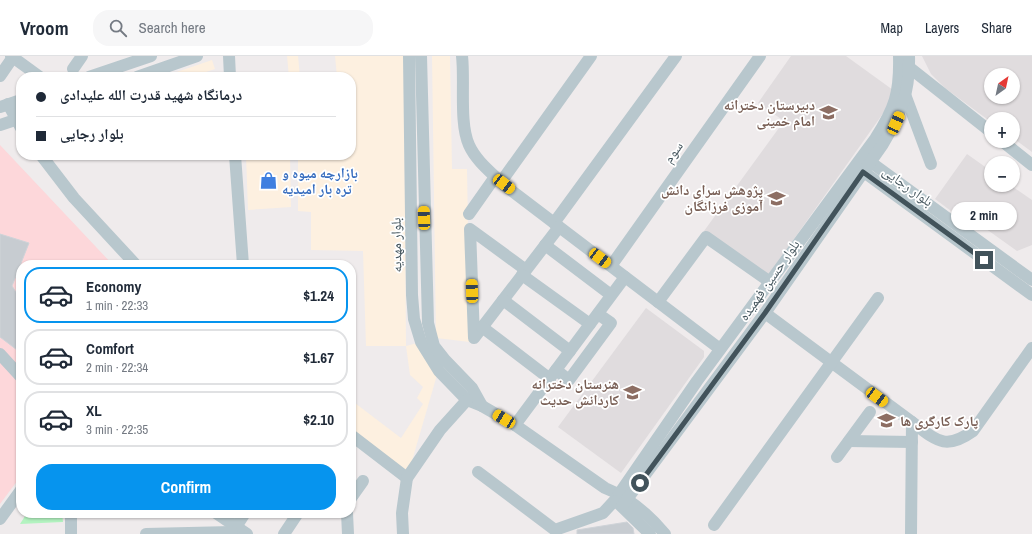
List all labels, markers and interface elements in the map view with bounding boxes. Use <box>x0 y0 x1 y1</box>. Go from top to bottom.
search box <box>93 10 373 46</box>
text: Vroom <box>20 15 69 41</box>
icon: search <box>107 17 129 39</box>
text: Search here <box>139 17 206 38</box>
text: Map <box>881 19 903 37</box>
text: Layers <box>925 19 959 37</box>
text: Share <box>981 19 1012 37</box>
north arrow <box>984 68 1020 104</box>
map controls <box>984 68 1020 192</box>
text: درمانگاه شهید قدرت الله علیدادی <box>60 84 242 105</box>
place label: دبیرستان دخترانه امام خمینی <box>724 96 815 131</box>
school or university icon: دبیرستان دخترانه امام خمینی <box>818 103 838 123</box>
car <box>886 110 906 136</box>
button: + <box>984 112 1020 148</box>
text: بلوار رجایی <box>60 123 124 144</box>
street label: سوم <box>659 138 688 167</box>
button: − <box>984 156 1020 192</box>
street label: بلوار رجایی <box>879 162 937 210</box>
place label: بازارچه میوه و تره بار امیدیه <box>282 164 358 198</box>
shop icon: بازارچه میوه و تره بار امیدیه <box>259 171 279 191</box>
car <box>491 172 517 196</box>
place label: پژوهش سرای دانش آموزی فرزانگان <box>661 181 763 215</box>
school or university icon: پژوهش سرای دانش آموزی فرزانگان <box>766 188 786 208</box>
callout: 2 min <box>951 202 1017 230</box>
car <box>418 206 430 230</box>
text: 2 min <box>970 207 998 224</box>
street label: بلوار مهدیه <box>387 217 405 273</box>
street label: بلوار حسین فهمیده <box>734 236 804 324</box>
car <box>587 246 613 270</box>
route end <box>975 251 993 269</box>
text: Economy <box>86 276 141 297</box>
icon: car <box>38 277 74 313</box>
car <box>466 279 478 303</box>
text: $1.24 <box>303 285 334 306</box>
text: 1 min · 22:33 <box>86 297 148 314</box>
text: Comfort <box>86 338 134 359</box>
icon: car <box>38 339 74 375</box>
text: $1.67 <box>303 347 334 368</box>
text: 2 min · 22:34 <box>86 359 148 376</box>
place label: هنرستان دخترانه کاردانش حدیث <box>532 375 619 409</box>
school or university icon: هنرستان دخترانه کاردانش حدیث <box>622 382 642 402</box>
car <box>864 385 890 409</box>
text: XL <box>86 400 102 421</box>
icon: car <box>38 401 74 437</box>
car <box>491 408 517 430</box>
text: $2.10 <box>303 409 334 430</box>
school or university icon: پارک کارگری ها <box>877 411 897 431</box>
place label: پارک کارگری ها <box>900 412 978 430</box>
text: 3 min · 22:35 <box>86 421 148 438</box>
button: Confirm <box>36 464 336 510</box>
route start <box>631 474 649 492</box>

